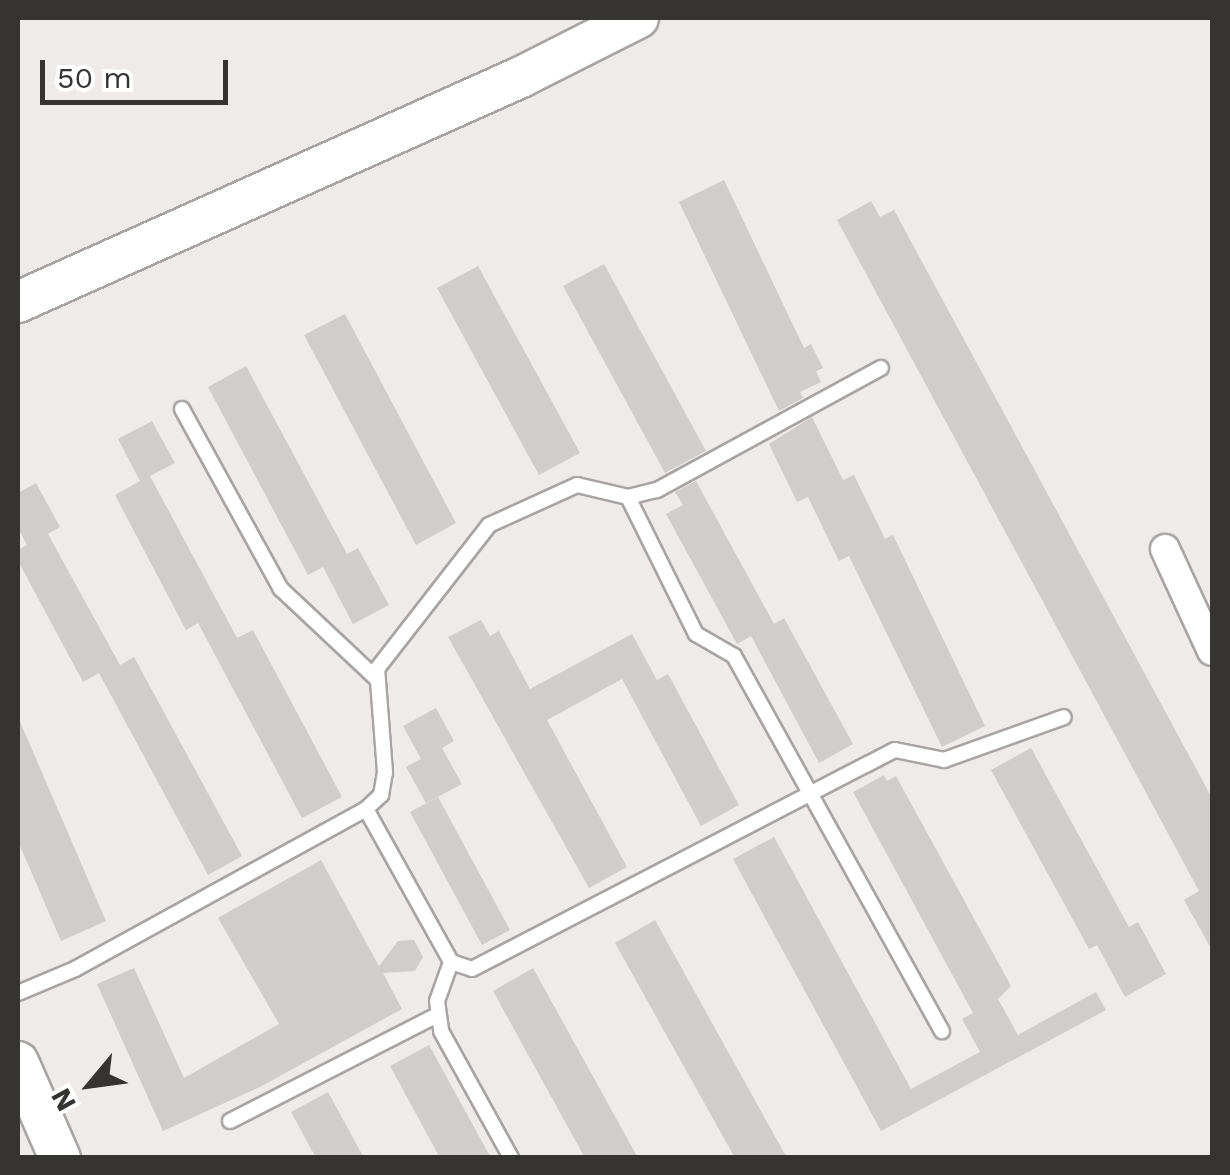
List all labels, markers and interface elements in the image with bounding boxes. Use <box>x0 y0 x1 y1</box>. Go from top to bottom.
scale bar <box>45 40 232 102</box>
text: 50 m <box>57 60 132 95</box>
north arrow <box>40 1035 140 1135</box>
text: N <box>44 1083 83 1117</box>

